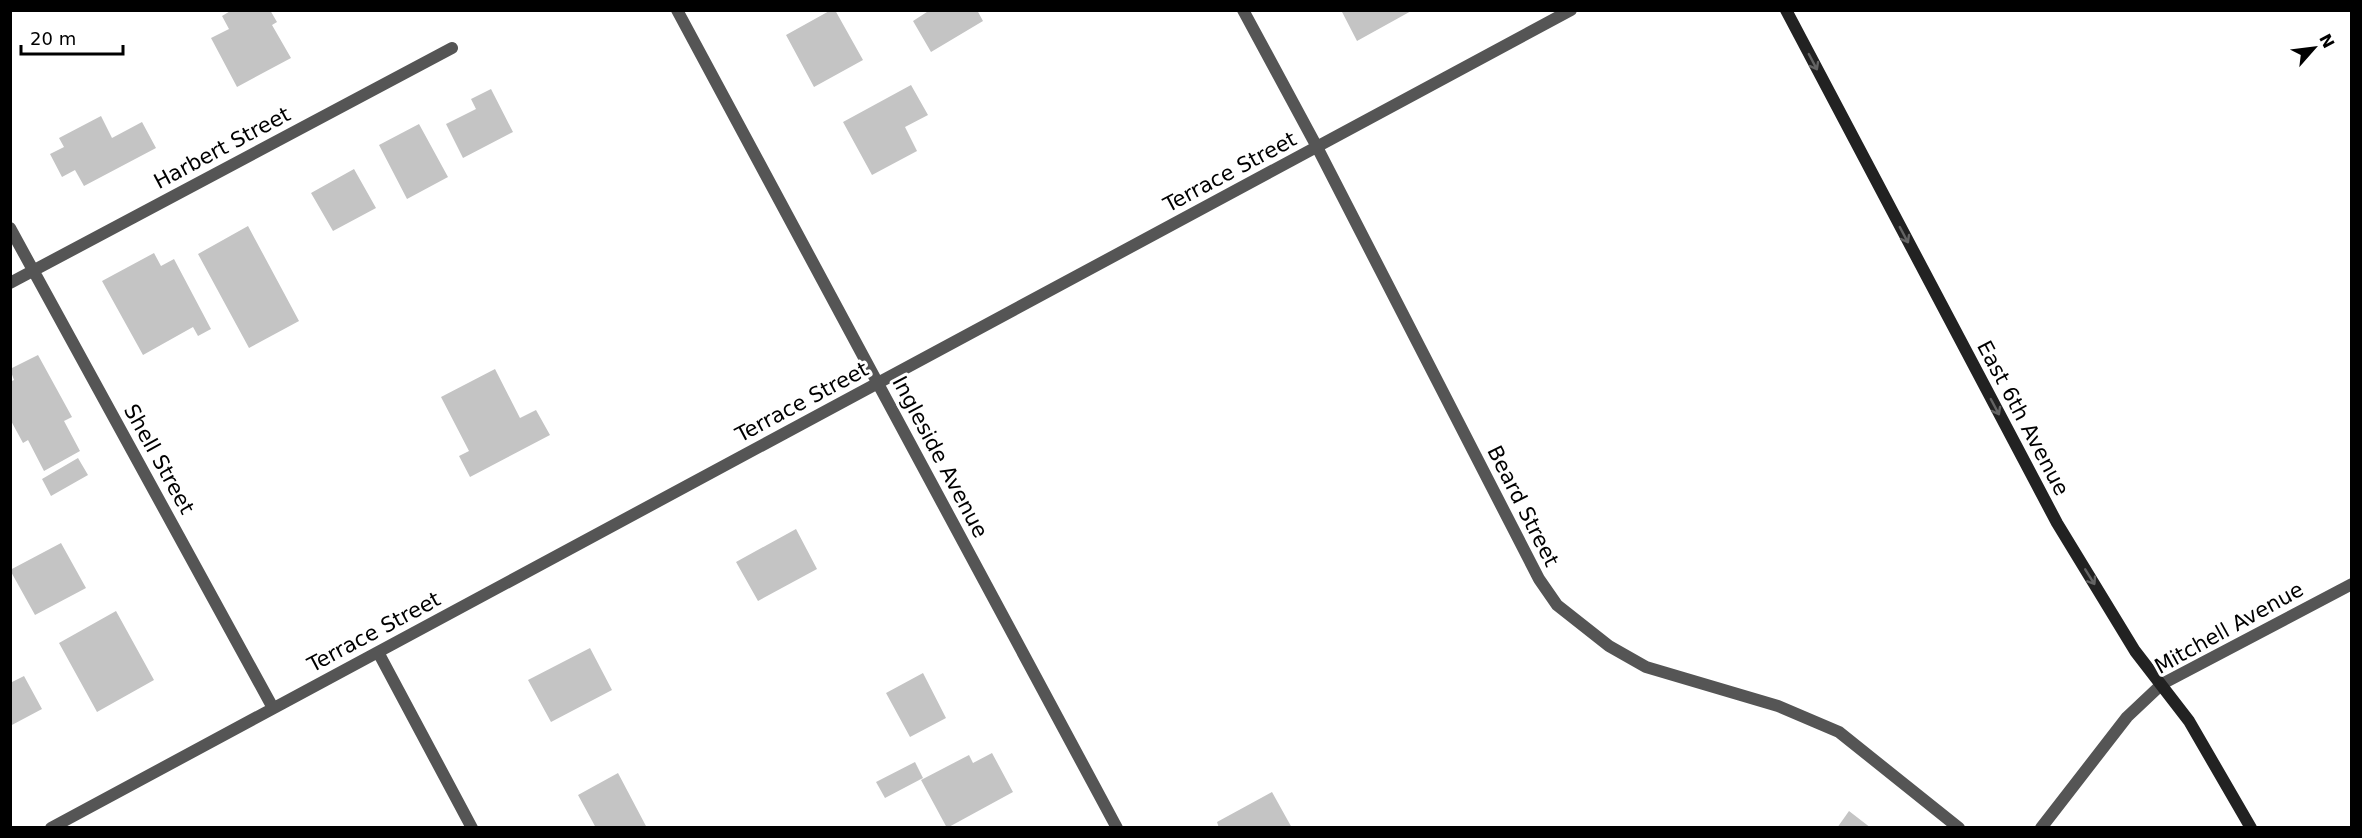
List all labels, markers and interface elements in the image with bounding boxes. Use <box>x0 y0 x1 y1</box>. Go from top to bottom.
scale bar <box>21 18 123 56</box>
north arrow <box>2284 18 2344 78</box>
text: 20 m <box>30 28 76 49</box>
text: N <box>2315 31 2338 52</box>
one-way arrow <box>1808 53 1819 71</box>
street label: Harbert Street <box>150 102 294 194</box>
street label: Terrace Street <box>1159 127 1300 218</box>
one-way arrow <box>1899 225 1910 243</box>
street label: East 6th Avenue <box>1972 337 2074 499</box>
street label: Terrace Street <box>731 357 872 448</box>
street label: Ingleside Avenue <box>887 372 993 542</box>
one-way arrow <box>1989 398 2001 415</box>
street label: Shell Street <box>119 400 199 518</box>
street label: Beard Street <box>1482 442 1564 570</box>
one-way arrow <box>2085 568 2097 585</box>
street label: Mitchell Avenue <box>2150 577 2308 679</box>
street label: Terrace Street <box>303 587 444 678</box>

